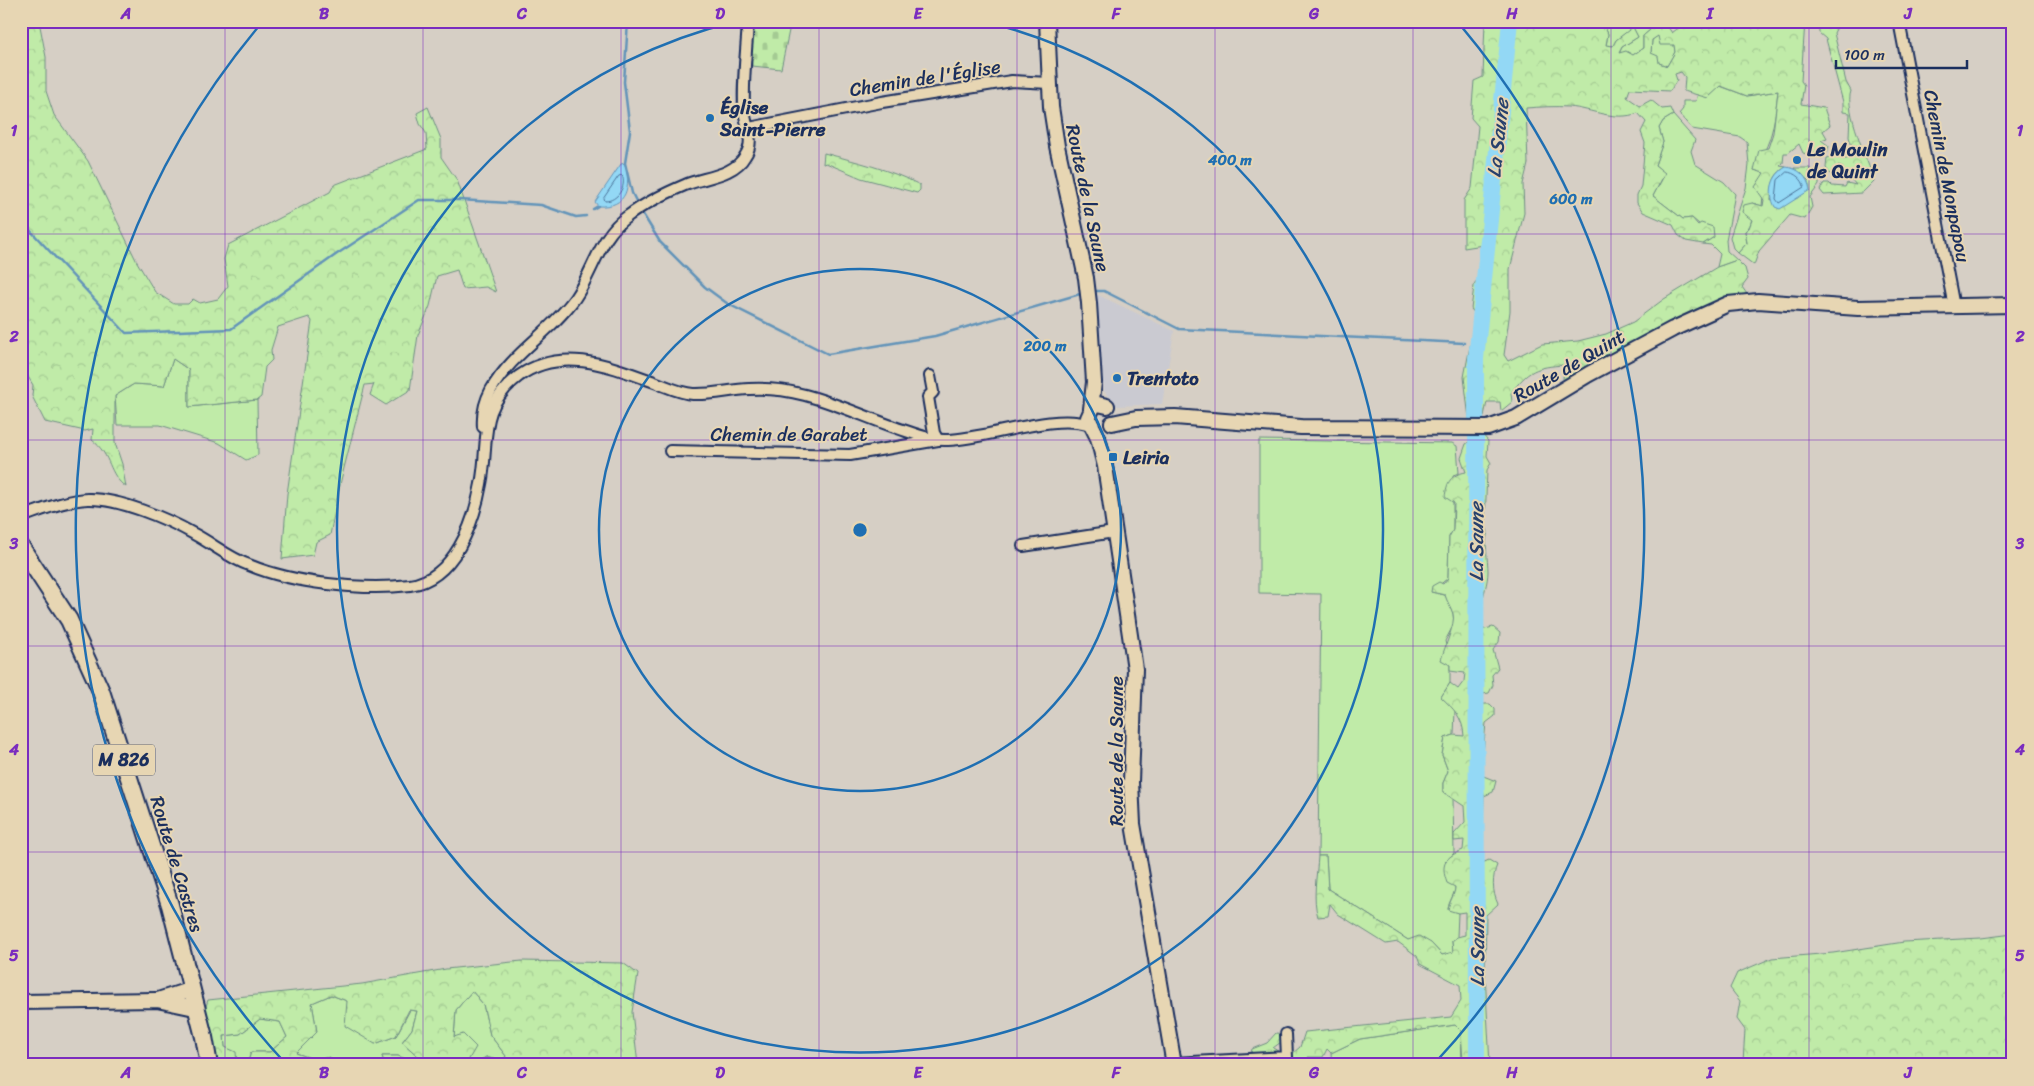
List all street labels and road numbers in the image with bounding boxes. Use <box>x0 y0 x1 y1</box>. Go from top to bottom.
street label: Chemin de l'Église <box>847 50 1003 106</box>
street label: Chemin de Monpapou <box>1914 87 1980 265</box>
street label: Route de la Saune <box>1056 121 1120 275</box>
street label: Route de Quint <box>1507 320 1631 412</box>
street label: Chemin de Garabet <box>710 418 868 451</box>
street label: Route de la Saune <box>1100 676 1133 826</box>
road number: M 826 <box>93 744 155 776</box>
street label: Route de Castres <box>141 792 213 936</box>

